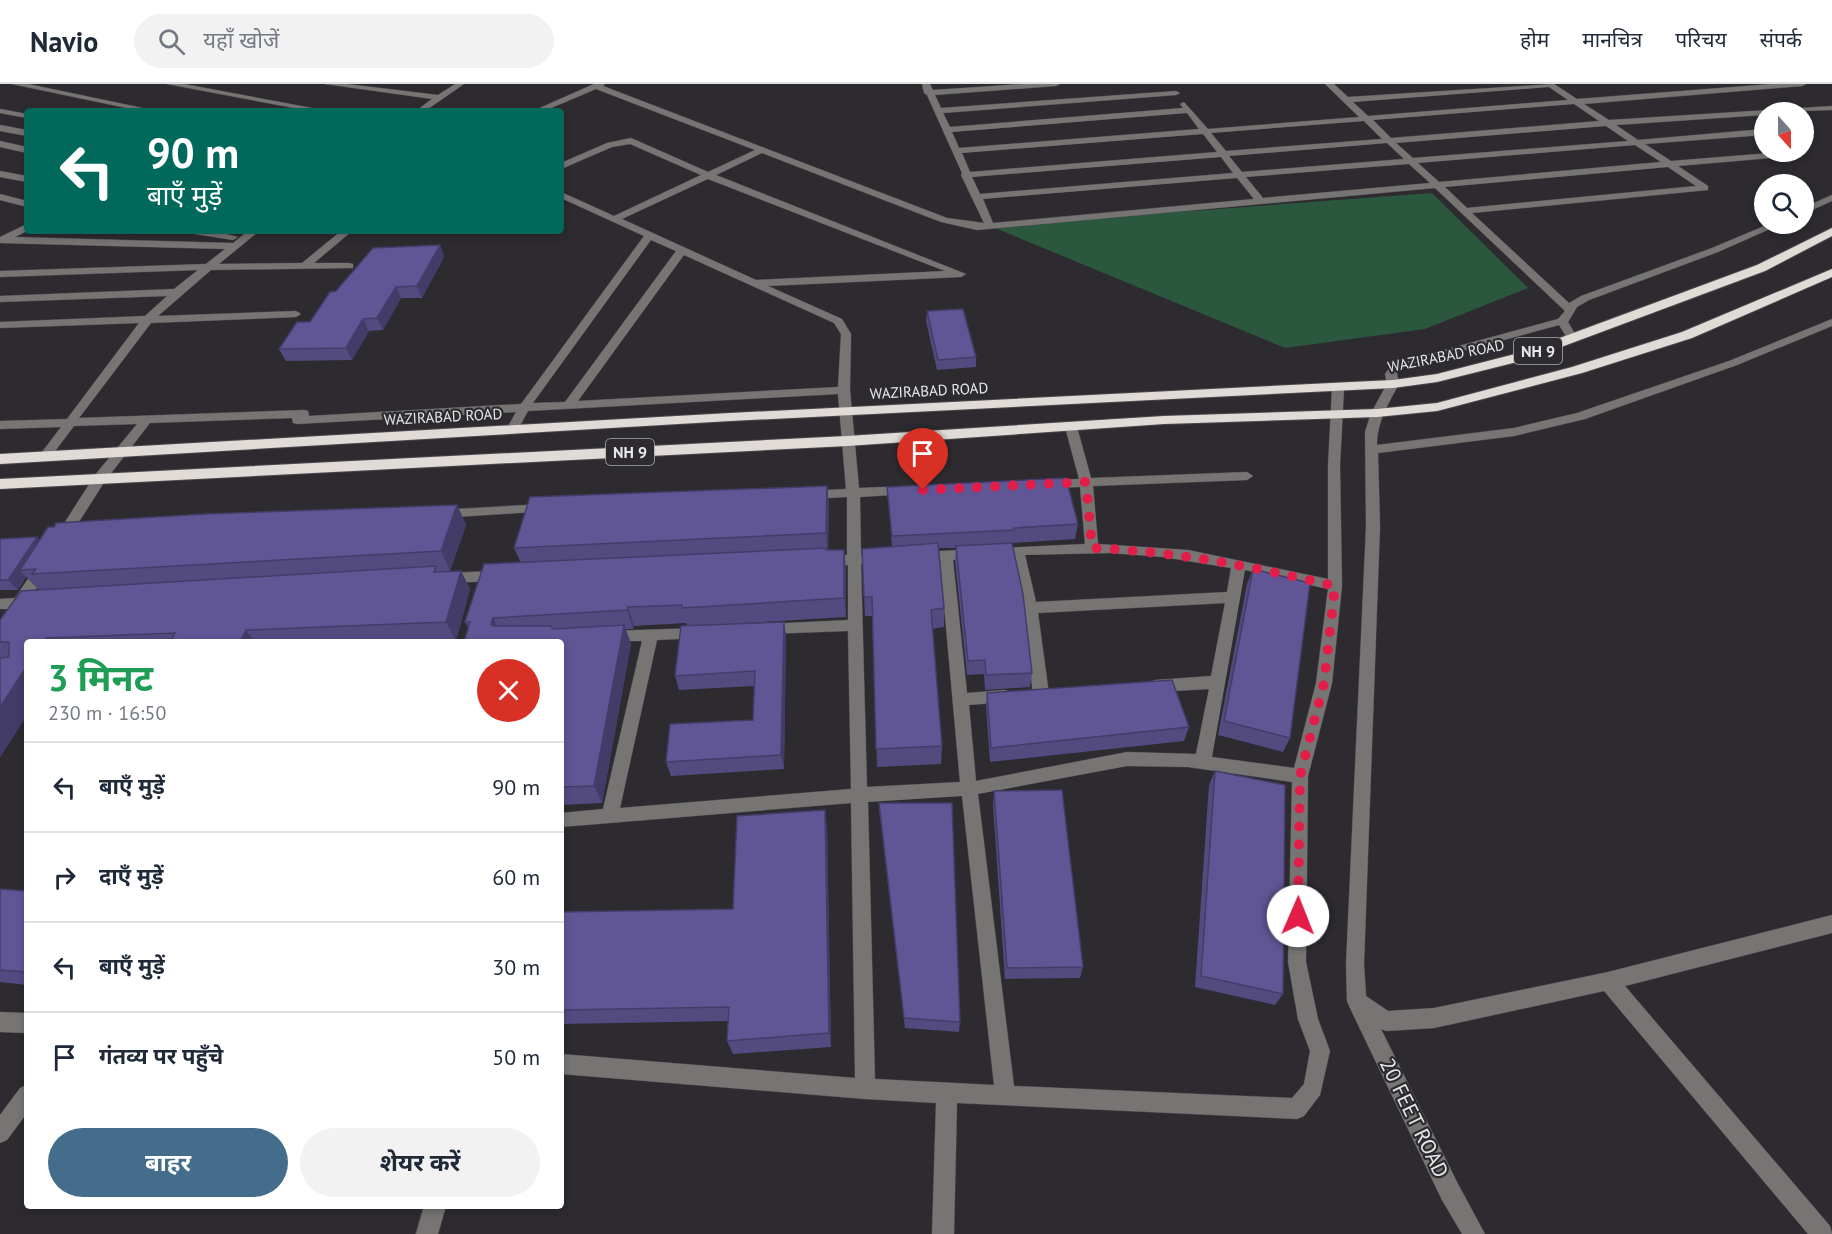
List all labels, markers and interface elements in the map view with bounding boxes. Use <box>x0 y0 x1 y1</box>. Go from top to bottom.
search box <box>134 14 554 68</box>
text: Navio <box>30 23 98 60</box>
icon: search <box>155 25 188 58</box>
text: यहाँ खोजें <box>203 26 279 54</box>
text: होम <box>1520 26 1549 53</box>
text: मानचित्र <box>1582 26 1642 53</box>
text: परिचय <box>1675 26 1727 53</box>
text: संपर्क <box>1760 26 1802 53</box>
north arrow <box>1754 102 1814 162</box>
map controls <box>1754 102 1814 234</box>
text: 90 m <box>147 125 239 180</box>
icon: left <box>48 132 126 210</box>
button: search <box>1754 174 1814 234</box>
text: बाएँ मुड़ें <box>147 178 222 212</box>
street label: WAZIRABAD ROAD <box>1386 335 1506 376</box>
road number: NH 9 <box>1514 338 1562 364</box>
street label: WAZIRABAD ROAD <box>869 378 989 403</box>
street label: WAZIRABAD ROAD <box>383 404 503 429</box>
pin <box>897 428 948 490</box>
icon: arrive <box>906 437 939 470</box>
road number: NH 9 <box>606 439 654 465</box>
text: 3 मिनट <box>48 654 153 701</box>
button: close <box>477 659 540 722</box>
text: 230 m · 16:50 <box>48 700 166 726</box>
icon: left <box>48 771 81 804</box>
text: बाएँ मुड़ें <box>99 772 165 800</box>
text: 90 m <box>492 773 540 801</box>
icon: right <box>48 861 81 894</box>
text: दाएँ मुड़ें <box>99 862 164 890</box>
text: 60 m <box>492 863 540 891</box>
position arrow <box>1266 884 1330 948</box>
icon: left <box>48 951 81 984</box>
text: बाएँ मुड़ें <box>99 952 165 980</box>
text: 30 m <box>492 953 540 981</box>
icon: arrive <box>48 1041 81 1074</box>
text: गंतव्य पर पहुँचे <box>99 1042 223 1070</box>
text: 50 m <box>492 1043 540 1071</box>
street label: 20 FEET ROAD <box>1374 1054 1455 1182</box>
button: बाहर <box>48 1128 288 1197</box>
button: शेयर करें <box>300 1128 540 1197</box>

